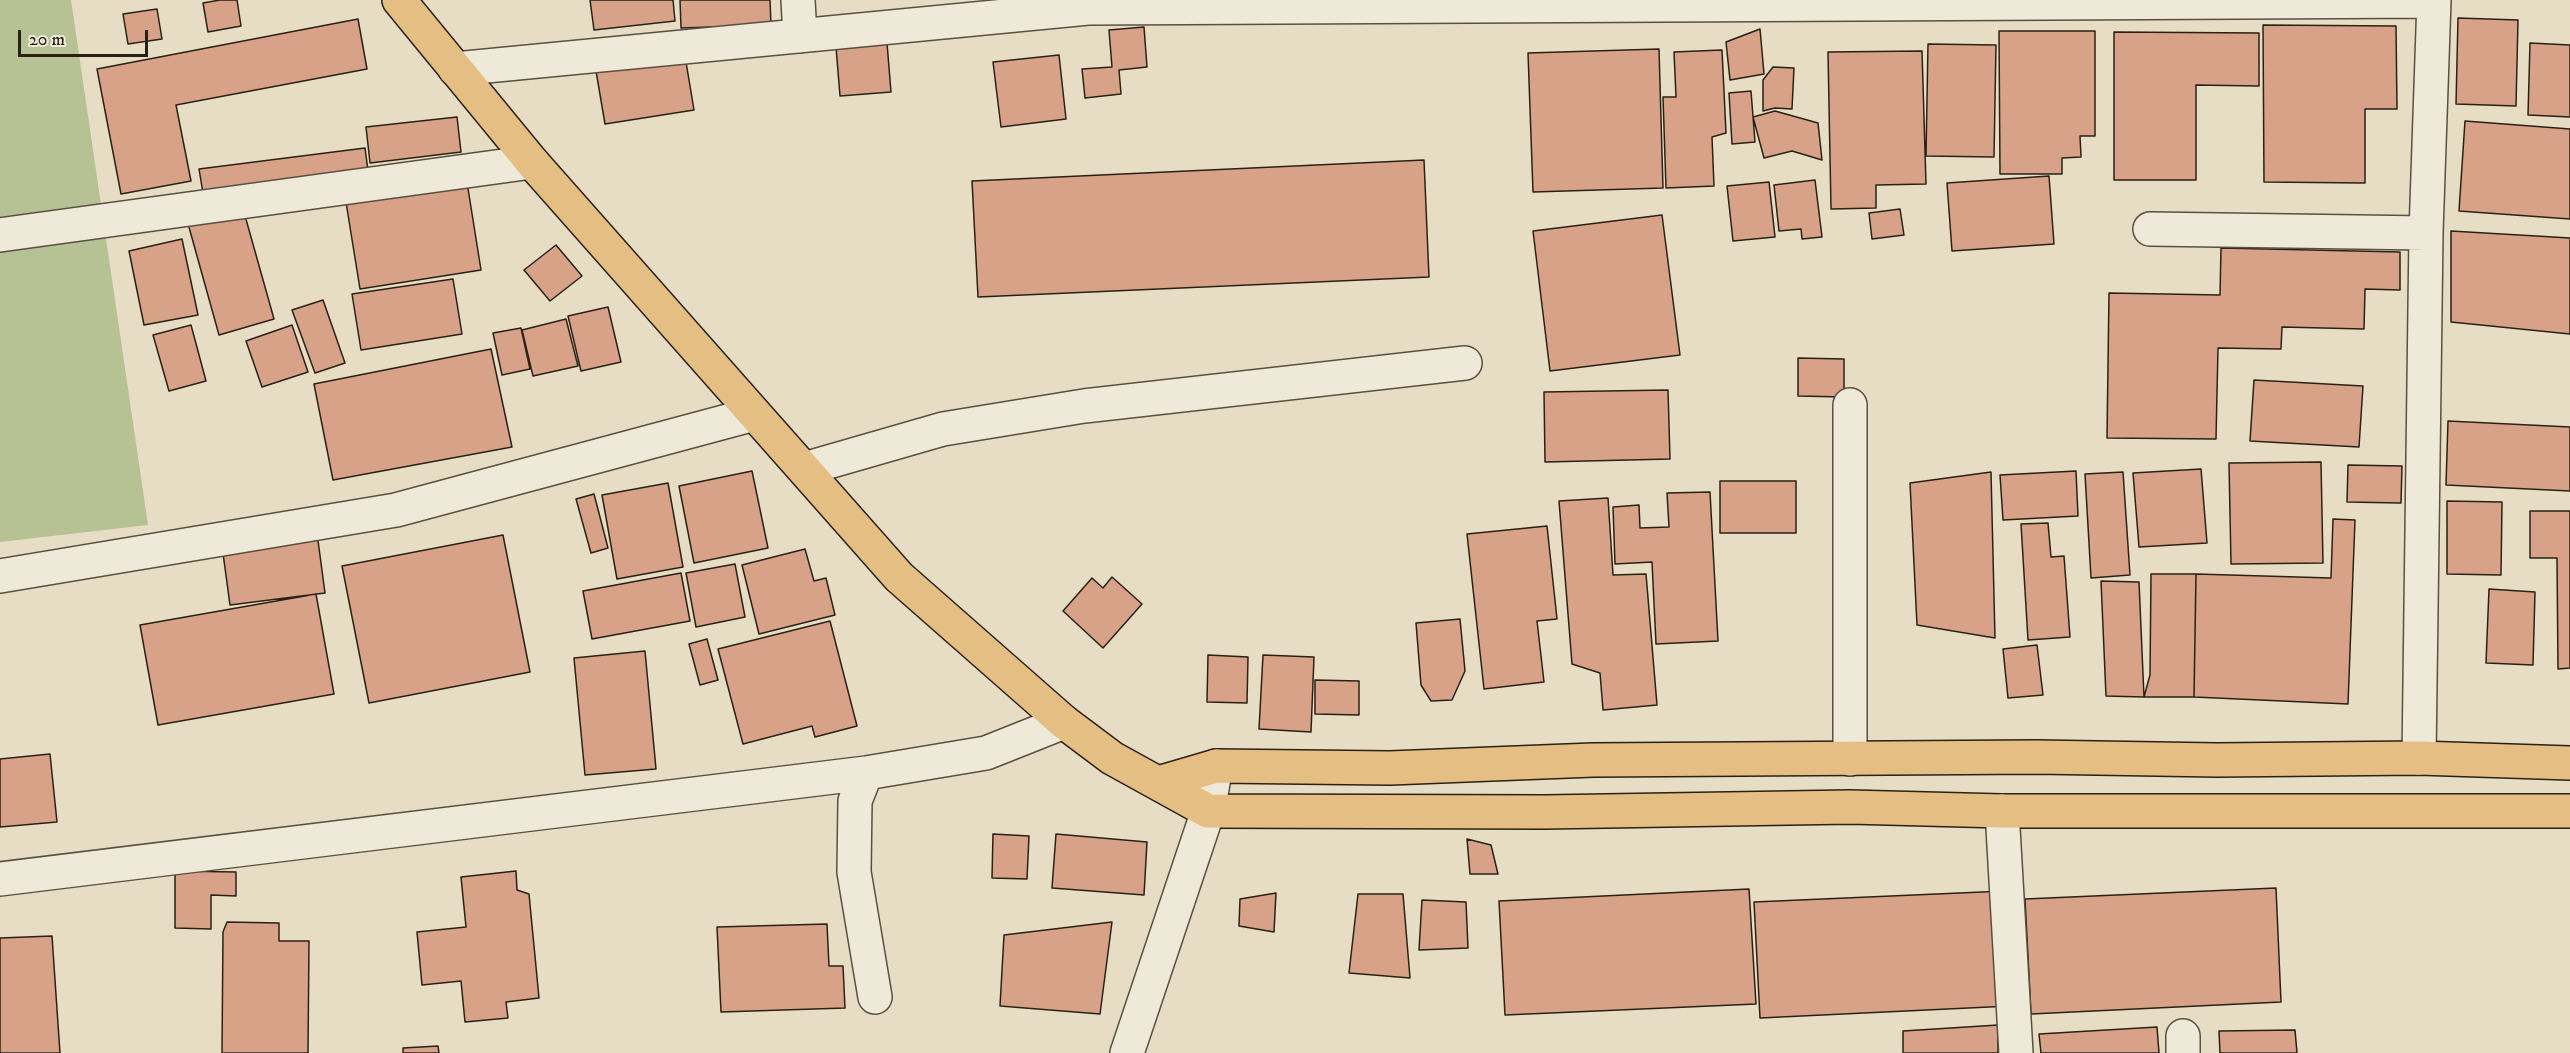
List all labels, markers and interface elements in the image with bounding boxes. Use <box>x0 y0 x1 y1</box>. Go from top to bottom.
scale bar <box>21 18 152 56</box>
text: 20 m <box>29 29 65 51</box>

